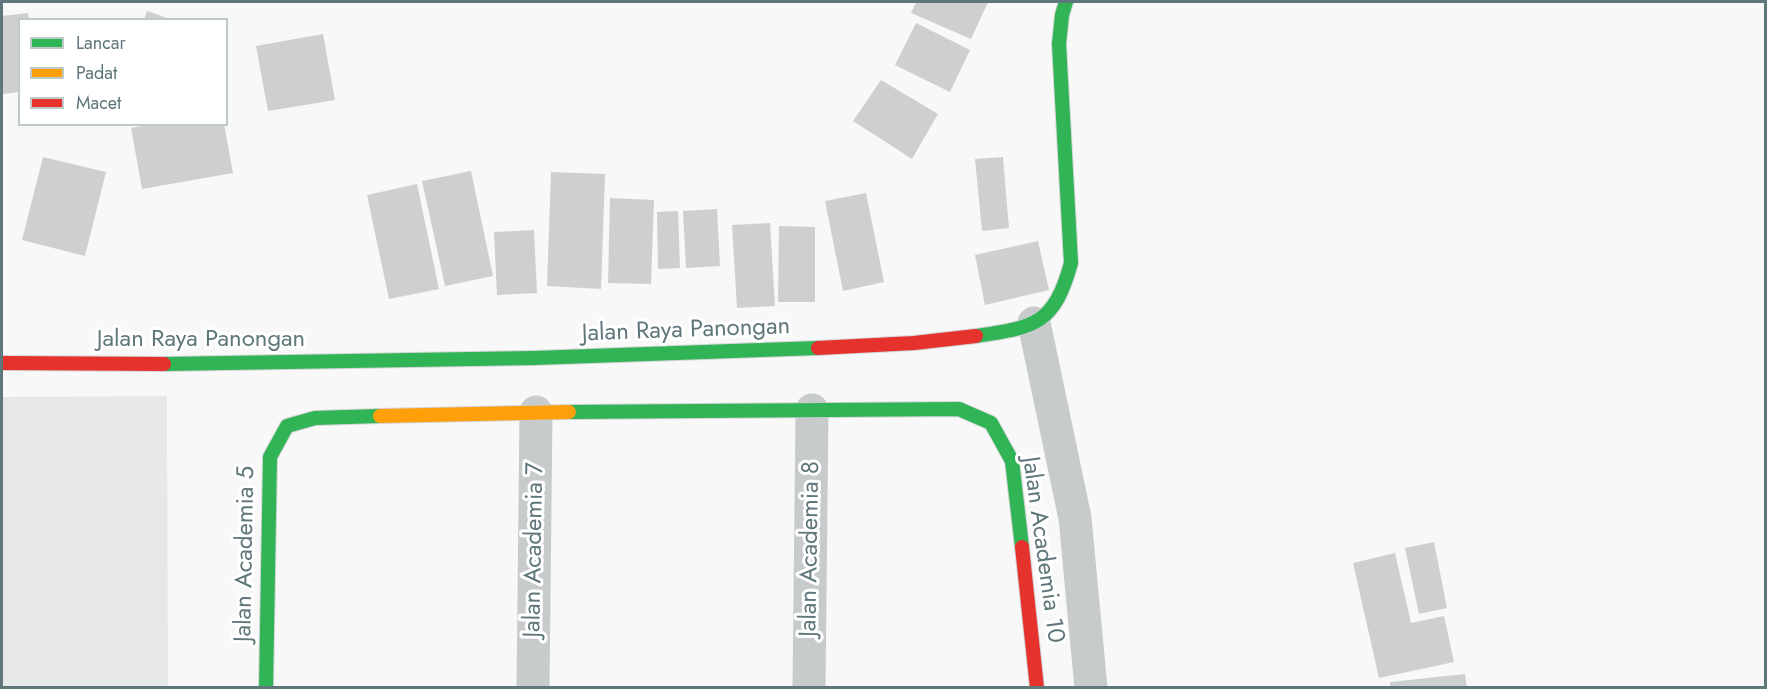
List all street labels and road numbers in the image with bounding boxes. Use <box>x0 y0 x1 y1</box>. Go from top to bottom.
street label: Jalan Raya Panongan <box>581 313 791 349</box>
street label: Jalan Raya Panongan <box>97 326 305 354</box>
street label: Jalan Academia 10 <box>1015 455 1069 645</box>
street label: Jalan Academia 8 <box>795 461 827 637</box>
street label: Jalan Academia 7 <box>519 462 551 638</box>
street label: Jalan Academia 5 <box>230 466 262 642</box>

